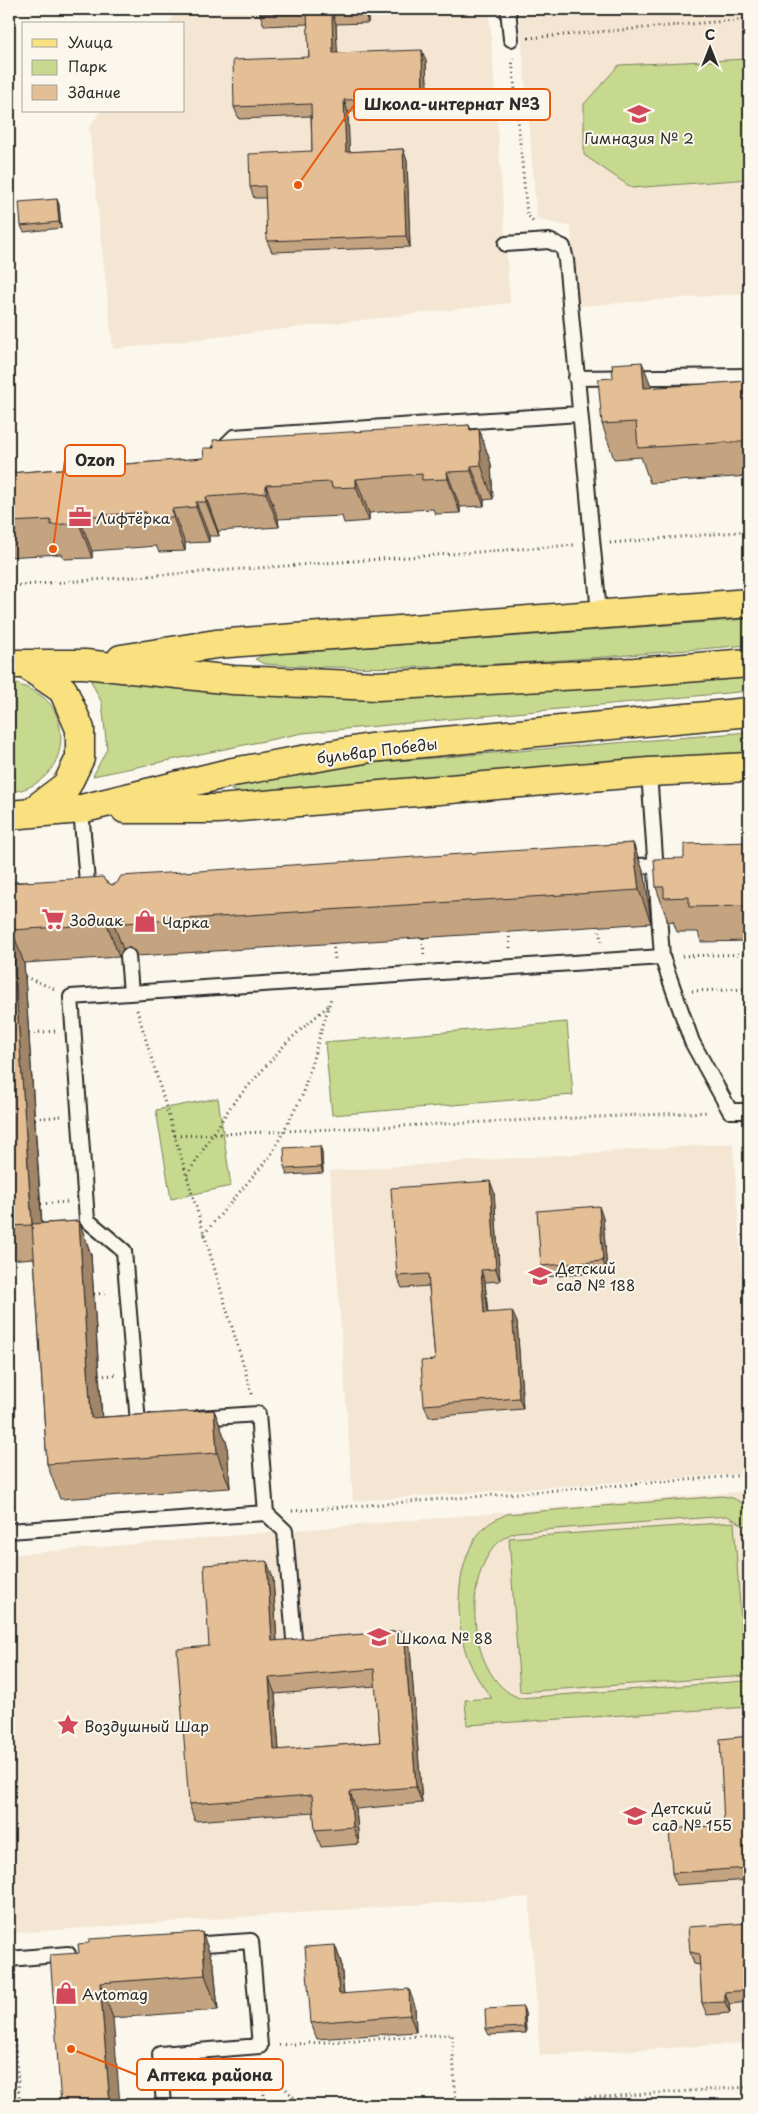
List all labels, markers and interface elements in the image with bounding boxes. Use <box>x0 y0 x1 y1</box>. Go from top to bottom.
legend <box>22 22 185 112</box>
north arrow <box>686 22 736 72</box>
text: С <box>705 24 715 45</box>
text: Улица <box>68 30 113 53</box>
text: Парк <box>68 54 107 77</box>
text: Здание <box>68 80 121 103</box>
callout: Школа-интернат №3 <box>354 89 550 120</box>
text: Школа-интернат №3 <box>364 91 540 115</box>
school or university icon: Гимназия № 2 <box>626 101 652 127</box>
place label: Гимназия № 2 <box>584 126 694 149</box>
callout: Ozon <box>65 445 125 476</box>
text: Ozon <box>75 447 115 471</box>
office icon: Лифтёрка <box>67 504 93 530</box>
place label: Лифтёрка <box>96 506 171 529</box>
street label: бульвар Победы <box>315 731 439 769</box>
supermarket icon: Зодиак <box>40 906 66 932</box>
place label: Зодиак <box>69 908 123 931</box>
shop icon: Чарка <box>132 908 158 934</box>
place label: Чарка <box>162 910 210 933</box>
place label: Детский сад № 188 <box>555 1256 635 1296</box>
school or university icon: Детский сад № 188 <box>527 1263 553 1289</box>
school or university icon: Школа № 88 <box>366 1624 392 1650</box>
place label: Школа № 88 <box>396 1626 493 1649</box>
place icon: Воздушный Шар <box>55 1712 81 1738</box>
place label: Воздушный Шар <box>84 1714 209 1737</box>
place label: Детский сад № 155 <box>651 1796 732 1836</box>
school or university icon: Детский сад № 155 <box>622 1803 648 1829</box>
shop icon: Avtomag <box>53 1980 79 2006</box>
place label: Avtomag <box>82 1982 148 2005</box>
callout: Аптека района <box>137 2059 283 2090</box>
text: Аптека района <box>147 2062 273 2086</box>

